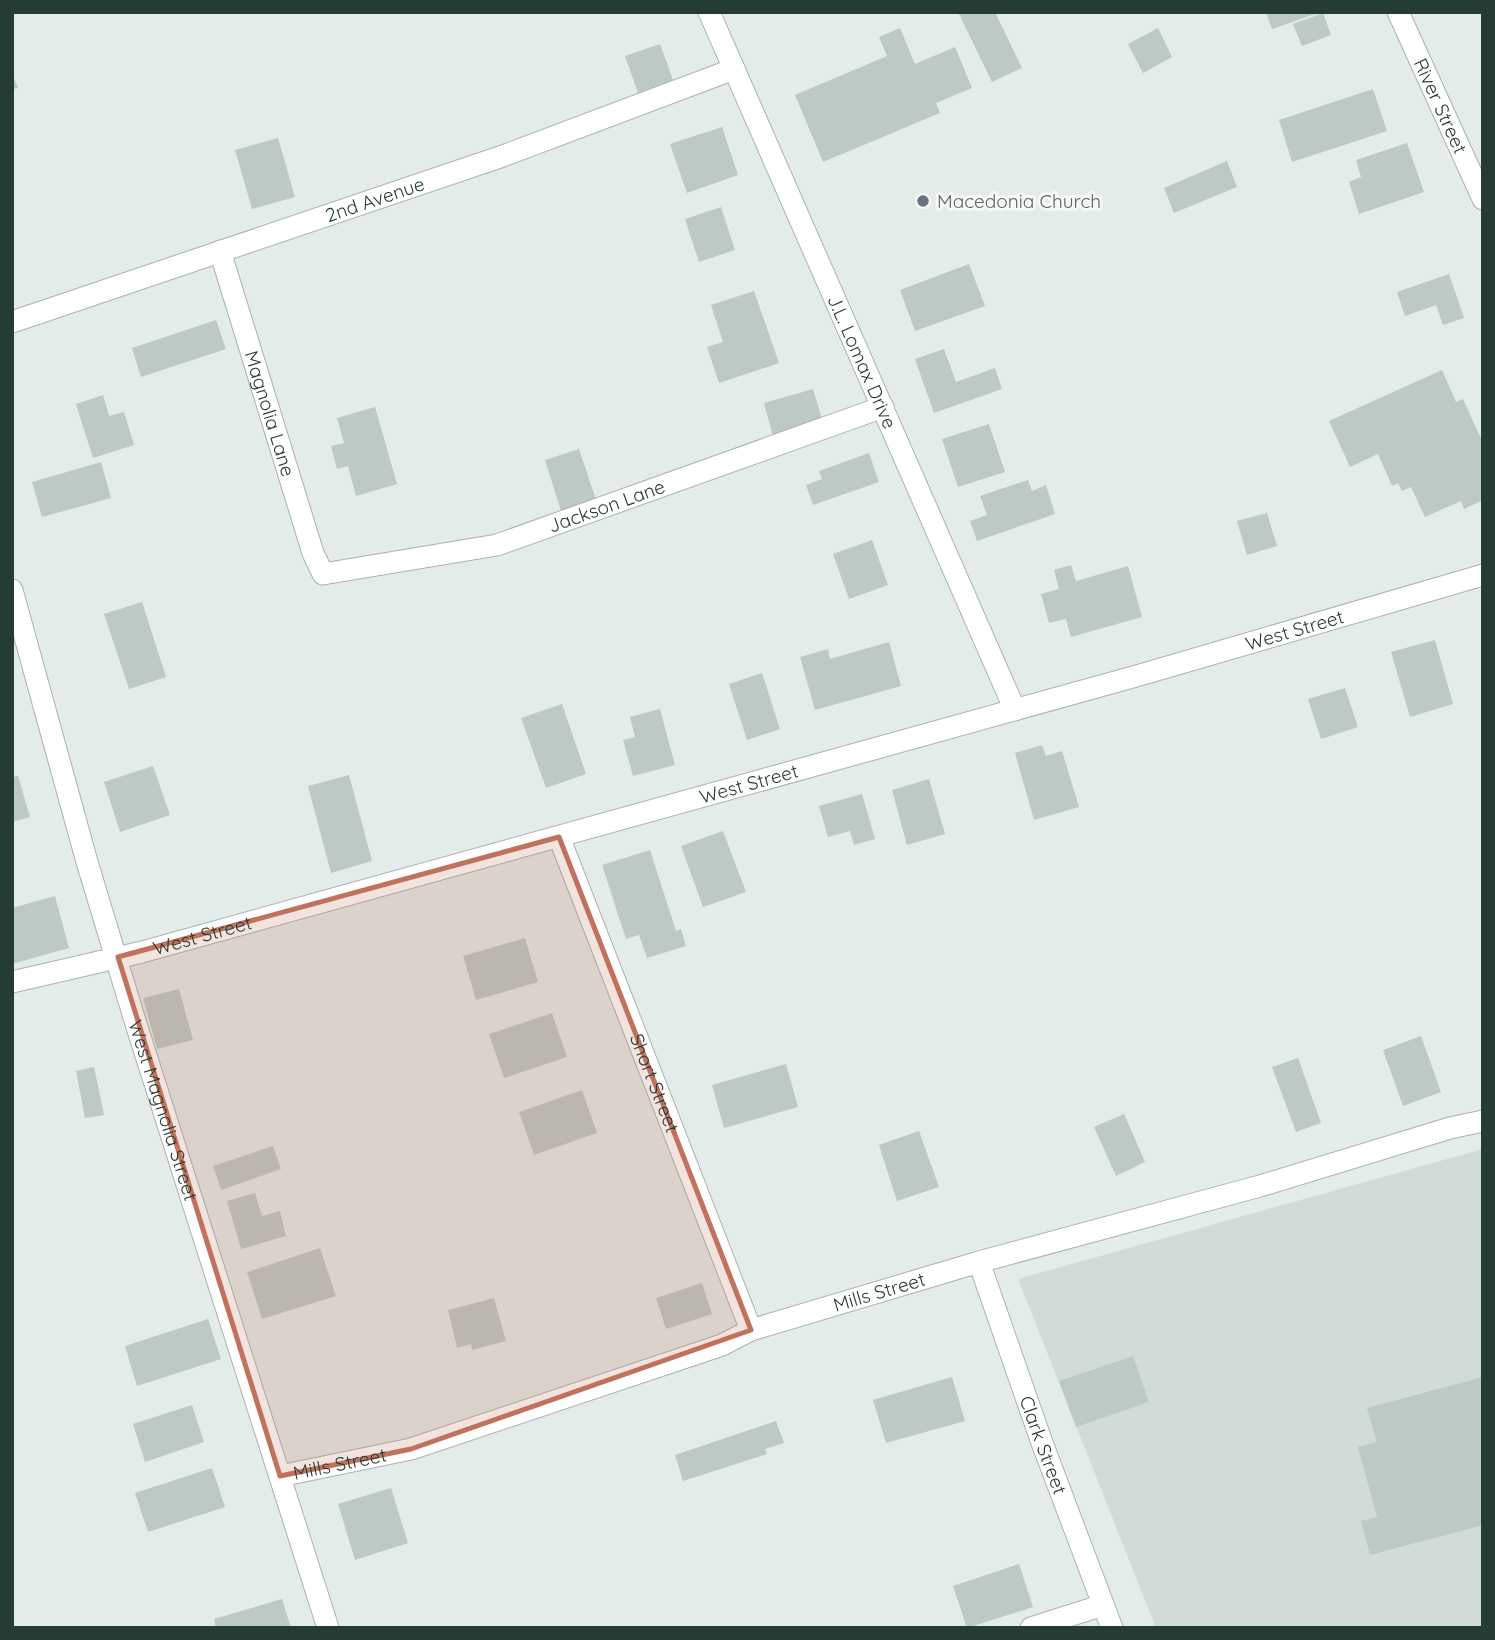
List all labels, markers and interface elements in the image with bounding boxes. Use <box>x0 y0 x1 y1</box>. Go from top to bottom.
street label: River Street <box>1409 54 1473 157</box>
street label: 2nd Avenue <box>322 171 428 227</box>
place label: Macedonia Church <box>937 189 1101 213</box>
marker: Macedonia Church <box>915 193 931 209</box>
street label: J.L. Lomax Drive <box>823 291 902 432</box>
street label: Magnolia Lane <box>239 348 301 479</box>
street label: Jackson Lane <box>545 474 668 538</box>
street label: West Street <box>1242 604 1346 656</box>
street label: West Street <box>697 759 801 809</box>
street label: West Street <box>150 910 254 960</box>
street label: West Magnolia Street <box>124 1017 203 1204</box>
street label: Short Street <box>625 1030 685 1136</box>
street label: Mills Street <box>830 1267 928 1317</box>
street label: Clark Street <box>1015 1393 1072 1498</box>
street label: Mills Street <box>291 1442 389 1485</box>

